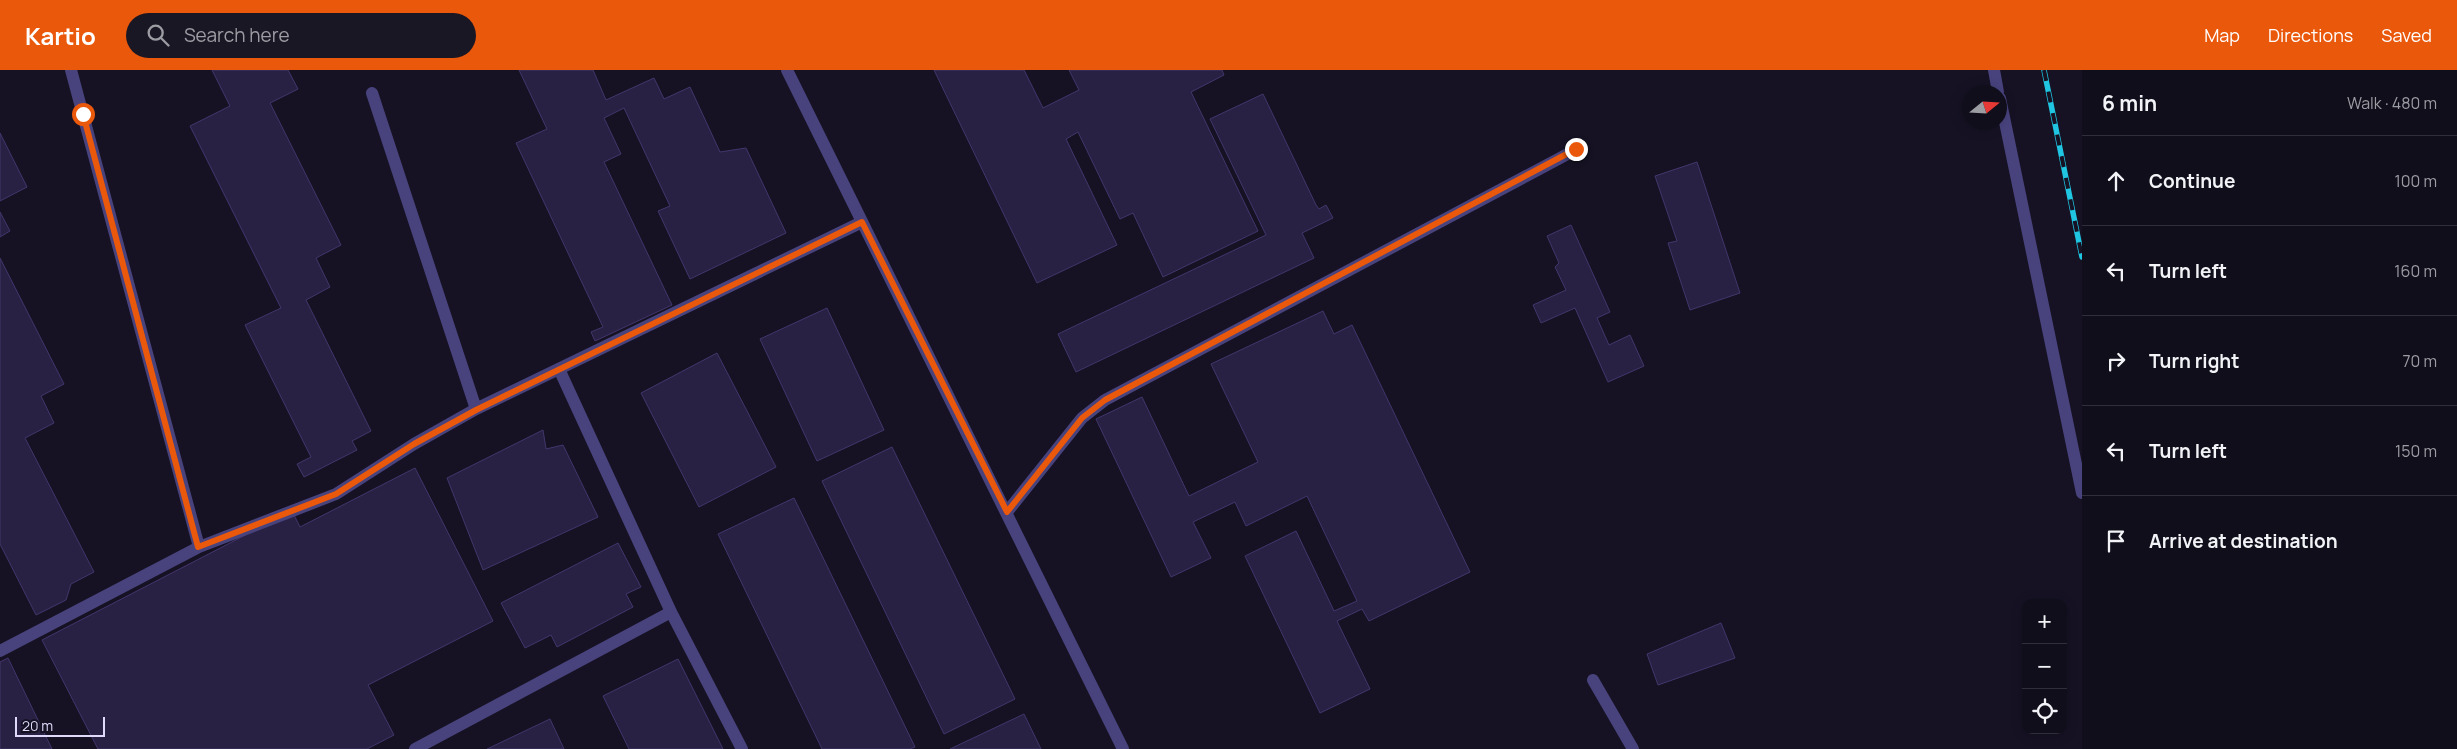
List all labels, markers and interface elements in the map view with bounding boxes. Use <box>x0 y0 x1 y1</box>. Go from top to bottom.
search box <box>126 13 476 58</box>
text: Kartio <box>25 19 96 52</box>
icon: search <box>144 21 172 49</box>
text: Search here <box>184 22 290 48</box>
text: Map <box>2204 23 2240 47</box>
text: Directions <box>2268 23 2353 47</box>
text: Saved <box>2381 23 2432 47</box>
north arrow <box>1962 85 2007 130</box>
text: 6 min <box>2102 89 2157 117</box>
text: Walk · 480 m <box>2347 92 2437 114</box>
route start <box>72 103 95 126</box>
route end <box>1565 138 1588 161</box>
icon: ahead <box>2102 167 2130 195</box>
text: Continue <box>2149 168 2235 194</box>
text: 100 m <box>2394 170 2437 192</box>
icon: left <box>2102 257 2130 285</box>
text: Turn left <box>2149 258 2227 284</box>
text: 160 m <box>2394 260 2437 282</box>
icon: right <box>2102 347 2130 375</box>
text: Turn right <box>2149 348 2239 374</box>
text: 70 m <box>2402 350 2437 372</box>
icon: left <box>2102 437 2130 465</box>
text: Turn left <box>2149 438 2227 464</box>
text: 150 m <box>2395 440 2437 462</box>
icon: arrive <box>2102 527 2130 555</box>
text: Arrive at destination <box>2149 528 2338 554</box>
map controls <box>2022 599 2067 734</box>
button: + <box>2022 599 2067 644</box>
button: − <box>2022 644 2067 689</box>
button: locate <box>2022 689 2067 734</box>
scale bar <box>15 714 105 737</box>
text: 20 m <box>22 716 53 735</box>

